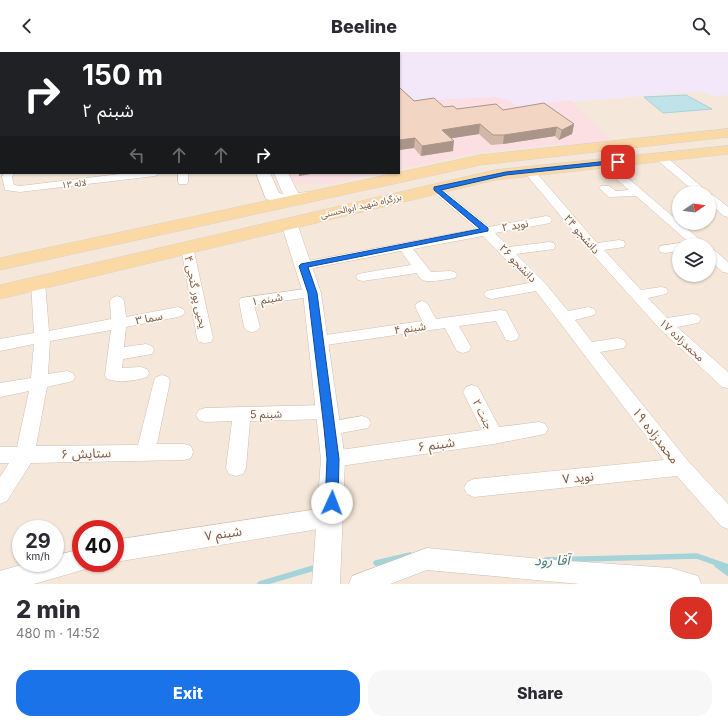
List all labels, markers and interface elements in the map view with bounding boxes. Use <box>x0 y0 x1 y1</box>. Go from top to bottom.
icon: back <box>16 15 38 37</box>
icon: search <box>690 15 712 37</box>
text: Beeline <box>331 16 397 37</box>
text: 150 m <box>82 58 163 92</box>
icon: right <box>16 68 68 120</box>
text: شبنم ۲ <box>82 100 134 121</box>
icon: left <box>126 144 148 166</box>
icon: ahead <box>168 144 190 166</box>
icon: ahead <box>210 144 232 166</box>
icon: right <box>252 144 274 166</box>
pin <box>601 145 635 179</box>
icon: arrive <box>607 151 629 173</box>
street label: لاله ۱۳ <box>61 177 87 190</box>
north arrow <box>672 186 716 230</box>
map controls <box>672 186 716 282</box>
street label: بزرگراه شهید ابوالحسنی <box>319 191 403 221</box>
street label: دانشجو ۲۴ <box>561 211 603 257</box>
street label: نوید ۲ <box>501 216 529 234</box>
button: layers <box>672 238 716 282</box>
street label: دانشجو ۲۶ <box>496 241 540 285</box>
street label: یحیی پور گنجی ۴ <box>180 254 211 330</box>
street label: شبنم ۱ <box>250 290 284 310</box>
street label: سما ۳ <box>134 308 164 328</box>
street label: محمدزاده ۱۷ <box>656 316 708 365</box>
street label: شبنم ۴ <box>393 319 427 339</box>
street label: جنت ۲ <box>470 397 496 432</box>
street label: محمدزاده ۱۹ <box>629 404 683 466</box>
street label: شبنم 5 <box>250 407 283 423</box>
street label: شبنم ۶ <box>416 433 456 458</box>
street label: ستایش ۶ <box>61 444 111 463</box>
street label: نوید ۷ <box>561 467 595 487</box>
position arrow <box>311 482 353 524</box>
speed limit sign: 40 <box>72 520 124 572</box>
street label: شبنم ۷ <box>203 522 243 547</box>
text: 29 <box>25 529 51 553</box>
text: km/h <box>26 550 50 562</box>
water label: آقا رود <box>534 551 573 569</box>
text: 2 min <box>16 595 81 624</box>
button: close <box>670 597 712 639</box>
text: 480 m · 14:52 <box>16 625 100 641</box>
button: Exit <box>16 670 360 716</box>
button: Share <box>368 670 712 716</box>

